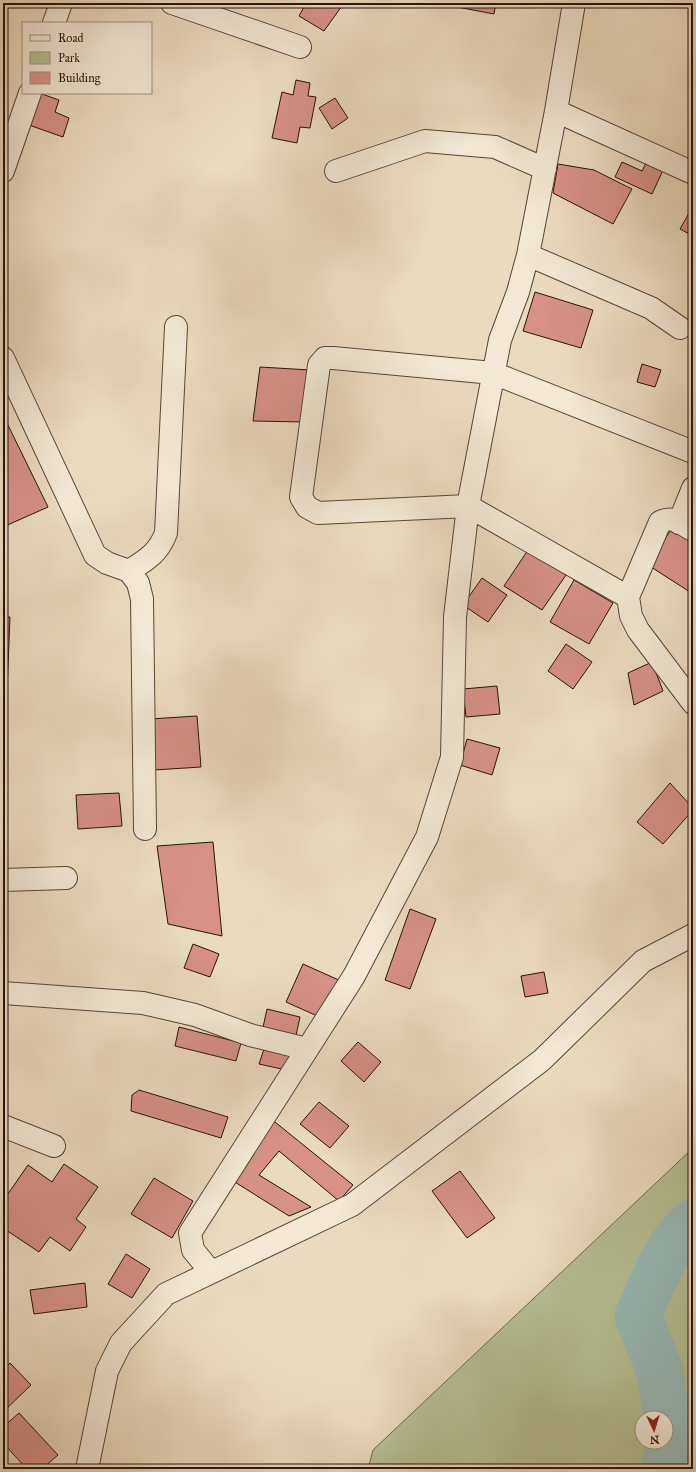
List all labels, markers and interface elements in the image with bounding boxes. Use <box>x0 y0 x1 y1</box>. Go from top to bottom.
legend <box>22 22 152 94</box>
text: Road <box>58 31 84 45</box>
text: Park <box>58 51 80 65</box>
text: Building <box>58 71 101 86</box>
north arrow <box>634 1410 674 1450</box>
text: N <box>649 1433 660 1446</box>

